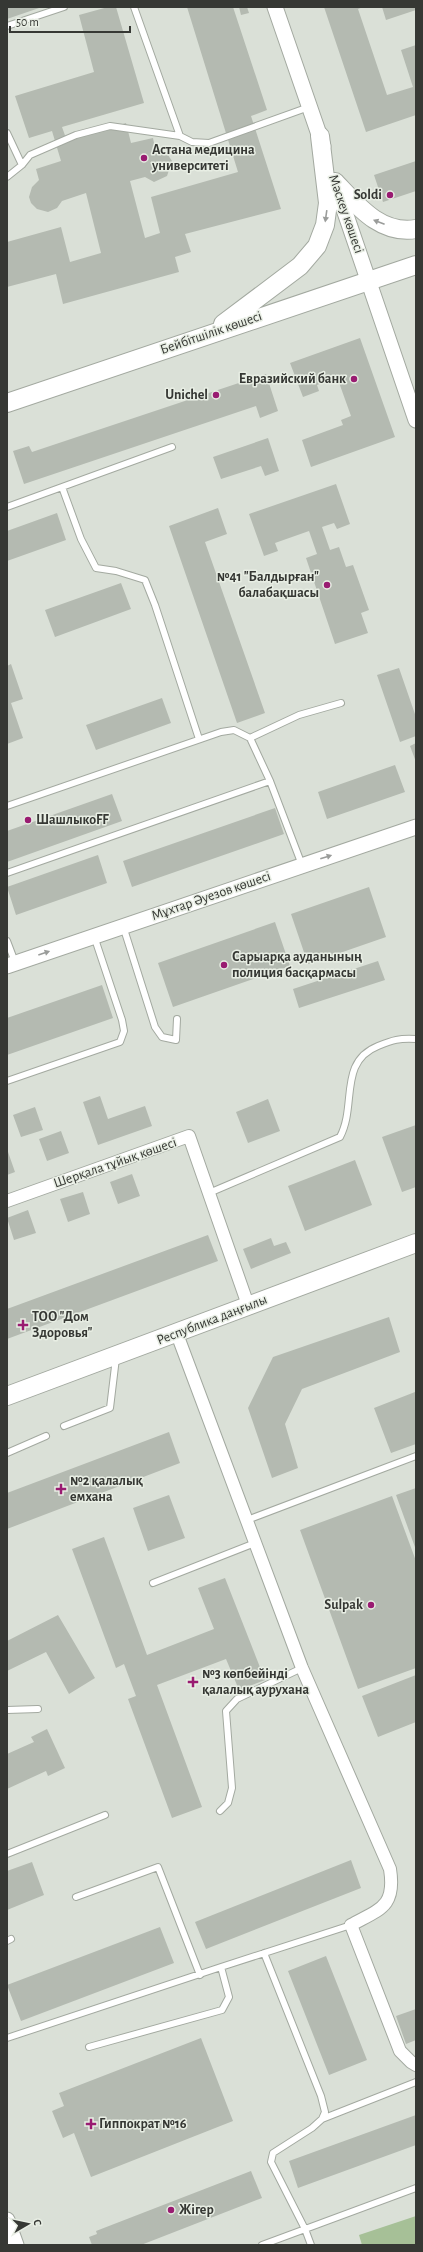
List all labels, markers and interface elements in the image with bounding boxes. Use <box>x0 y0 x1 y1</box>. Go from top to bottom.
scale bar <box>10 8 130 34</box>
text: 50 m <box>16 16 39 28</box>
place label: Астана медицина университеті <box>151 143 255 173</box>
marker: Астана медицина университеті <box>139 153 149 163</box>
street label: Мәскеу көшесі <box>326 173 366 255</box>
place label: Soldi <box>354 188 382 202</box>
marker: Soldi <box>385 190 395 200</box>
one-way arrow <box>323 210 329 222</box>
one-way arrow <box>372 218 384 224</box>
street label: Бейбітшілік көшесі <box>158 309 264 357</box>
place label: Евразийский банк <box>239 372 346 386</box>
marker: Евразийский банк <box>349 374 359 384</box>
place label: Unichel <box>165 388 208 402</box>
marker: Unichel <box>211 390 221 400</box>
place label: №41 "Балдырған" балабақшасы <box>217 570 319 600</box>
marker: №41 "Балдырған" балабақшасы <box>322 580 332 590</box>
place label: ШашлыкoFF <box>36 813 109 827</box>
marker: ШашлыкoFF <box>23 815 33 825</box>
one-way arrow <box>320 854 332 860</box>
street label: Мұхтар Әуезов көшесі <box>150 869 272 923</box>
one-way arrow <box>38 950 50 956</box>
place label: Сарыарқа ауданының полиция басқармасы <box>232 950 362 980</box>
marker: Сарыарқа ауданының полиция басқармасы <box>219 960 229 970</box>
street label: Шерқала тұйық көшесі <box>52 1135 178 1191</box>
street label: Республика даңғылы <box>155 1292 269 1348</box>
place label: ТОО "Дом Здоровья" <box>32 1310 93 1340</box>
marker: ТОО "Дом Здоровья" <box>17 1319 29 1331</box>
place label: №2 қалалық емхана <box>70 1474 143 1504</box>
marker: №2 қалалық емхана <box>55 1483 67 1495</box>
place label: Sulpak <box>324 1598 363 1612</box>
marker: Sulpak <box>366 1600 376 1610</box>
place label: №3 көпбейінді қалалық аурухана <box>202 1667 309 1697</box>
marker: №3 көпбейінді қалалық аурухана <box>187 1676 199 1688</box>
place label: Гиппократ №16 <box>99 2117 187 2131</box>
marker: Гиппократ №16 <box>86 2119 96 2129</box>
place label: Жiгер <box>179 2203 214 2217</box>
north arrow <box>8 2204 48 2244</box>
marker: Жiгер <box>166 2205 176 2215</box>
text: С <box>31 2219 43 2226</box>

